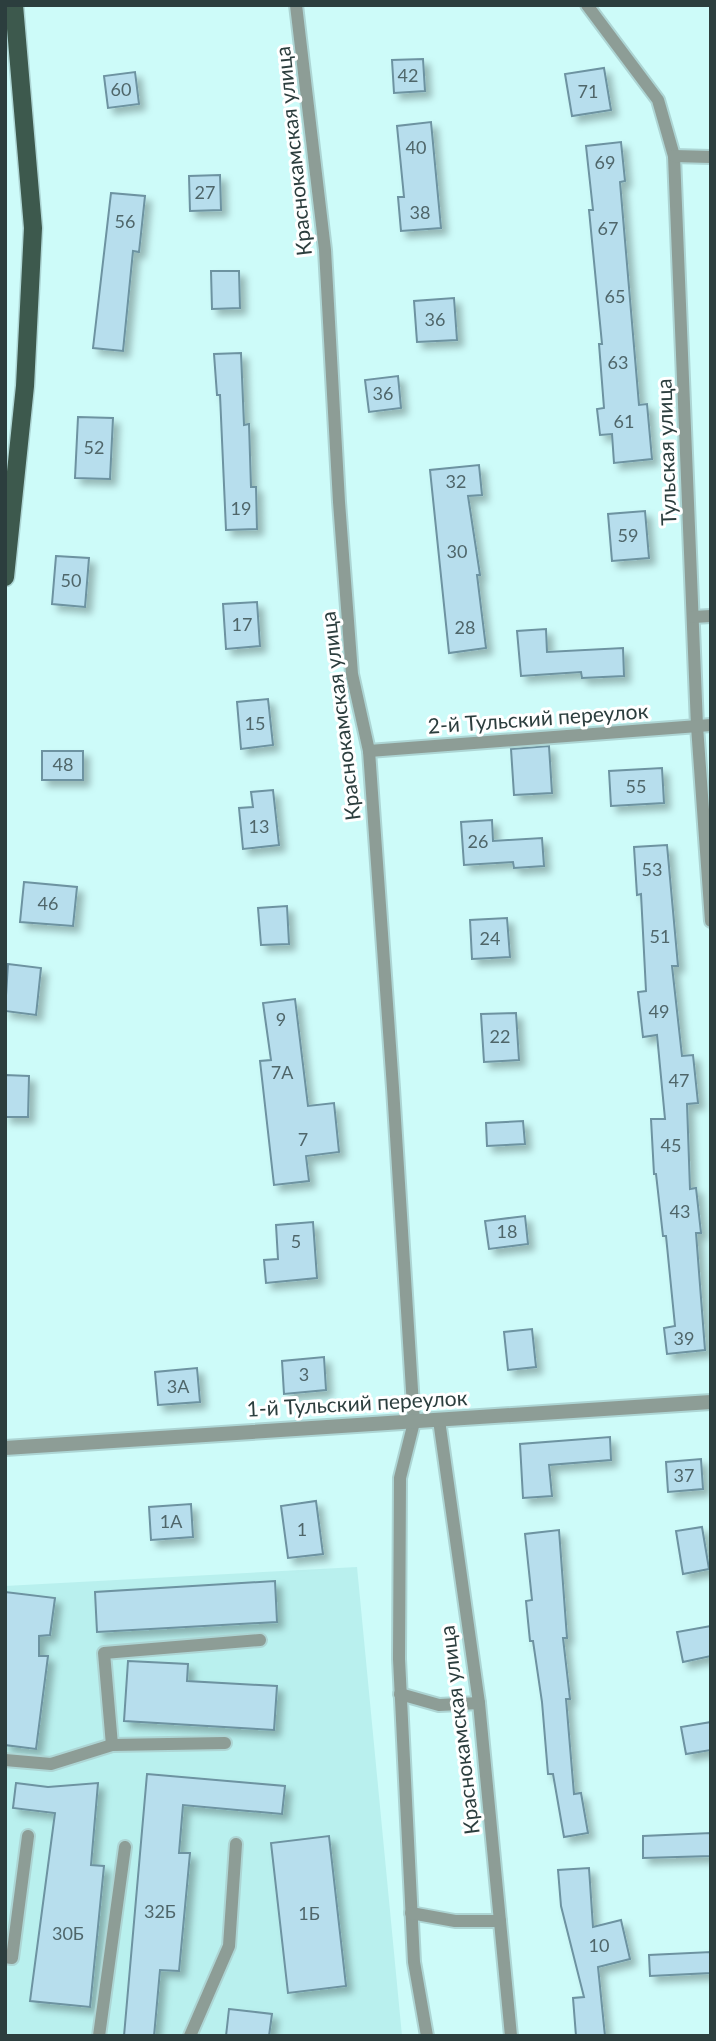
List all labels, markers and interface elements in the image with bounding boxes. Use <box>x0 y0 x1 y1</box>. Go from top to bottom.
street label: Краснокамская улица <box>269 45 316 257</box>
house number: 42 <box>398 64 418 86</box>
house number: 60 <box>111 78 131 100</box>
house number: 71 <box>578 80 598 102</box>
house number: 40 <box>406 136 426 158</box>
house number: 69 <box>595 151 615 173</box>
house number: 27 <box>195 181 215 203</box>
house number: 38 <box>410 201 430 223</box>
house number: 56 <box>115 210 135 232</box>
house number: 67 <box>598 217 618 239</box>
house number: 65 <box>605 285 625 307</box>
house number: 36 <box>425 308 445 330</box>
house number: 63 <box>608 351 628 373</box>
street label: Тульская улица <box>650 378 681 526</box>
house number: 36 <box>373 382 393 404</box>
house number: 61 <box>614 410 634 432</box>
house number: 52 <box>84 436 104 458</box>
house number: 32 <box>446 470 466 492</box>
house number: 19 <box>231 497 251 519</box>
house number: 59 <box>618 524 638 546</box>
house number: 30 <box>447 540 467 562</box>
house number: 50 <box>61 569 81 591</box>
street label: Краснокамская улица <box>314 610 365 822</box>
house number: 17 <box>232 613 252 635</box>
house number: 28 <box>455 616 475 638</box>
street label: 2-й Тульский переулок <box>427 697 649 738</box>
house number: 15 <box>245 712 265 734</box>
house number: 48 <box>53 753 73 775</box>
house number: 55 <box>626 775 646 797</box>
house number: 13 <box>249 815 269 837</box>
house number: 26 <box>468 830 488 852</box>
house number: 53 <box>642 858 662 880</box>
house number: 46 <box>38 892 58 914</box>
house number: 51 <box>650 925 670 947</box>
house number: 24 <box>480 927 500 949</box>
house number: 49 <box>649 1000 669 1022</box>
house number: 9 <box>276 1008 286 1030</box>
house number: 22 <box>490 1025 510 1047</box>
house number: 7А <box>271 1061 294 1083</box>
house number: 47 <box>669 1069 689 1091</box>
house number: 7 <box>298 1128 308 1150</box>
house number: 45 <box>661 1134 681 1156</box>
house number: 43 <box>670 1200 690 1222</box>
house number: 18 <box>497 1220 517 1242</box>
house number: 5 <box>291 1230 301 1252</box>
house number: 39 <box>674 1327 694 1349</box>
house number: 3 <box>299 1363 309 1385</box>
house number: 3А <box>167 1375 190 1397</box>
street label: 1-й Тульский переулок <box>246 1384 468 1421</box>
house number: 37 <box>674 1464 694 1486</box>
house number: 1А <box>160 1510 183 1532</box>
house number: 1 <box>297 1518 307 1540</box>
street label: Краснокамская улица <box>433 1624 484 1836</box>
house number: 32Б <box>144 1900 176 1922</box>
house number: 1Б <box>298 1902 320 1924</box>
house number: 30Б <box>52 1922 84 1944</box>
house number: 10 <box>589 1934 609 1956</box>

